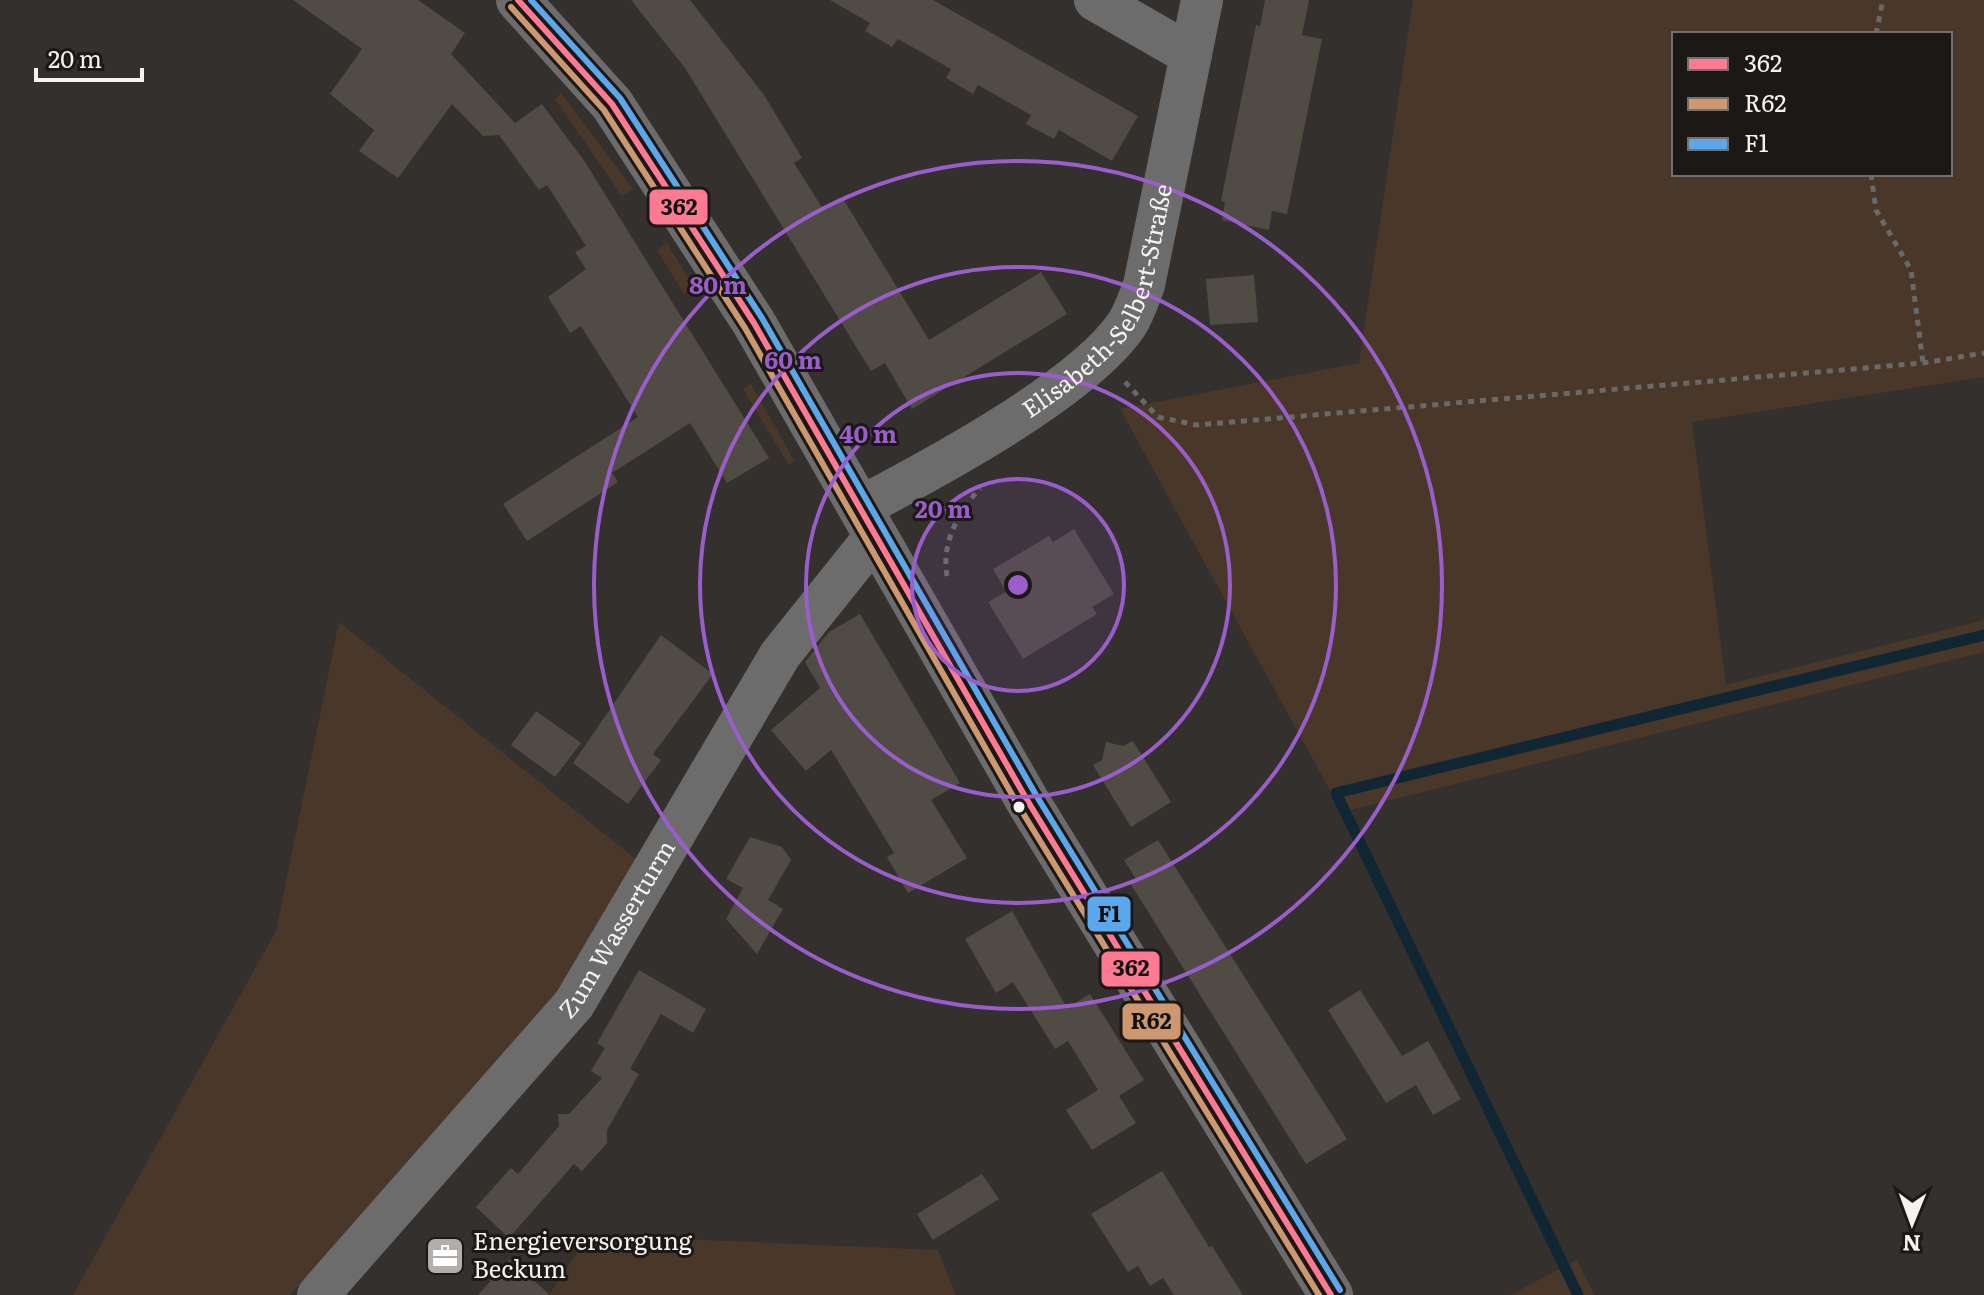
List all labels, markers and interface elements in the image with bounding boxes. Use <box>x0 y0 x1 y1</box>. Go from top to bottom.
scale bar <box>36 32 142 82</box>
legend <box>1672 32 1952 176</box>
text: 20 m <box>48 40 102 75</box>
text: 362 <box>1744 44 1782 79</box>
text: R62 <box>1744 84 1786 119</box>
text: F1 <box>1744 124 1769 159</box>
street label: Elisabeth-Selbert-Straße <box>1014 180 1179 425</box>
line badge: 362 <box>648 188 709 226</box>
text: 362 <box>661 189 698 222</box>
text: 80 m <box>689 266 747 301</box>
text: 60 m <box>764 341 822 376</box>
text: 40 m <box>839 415 897 450</box>
text: 20 m <box>915 490 971 525</box>
centre of rings <box>1004 571 1032 599</box>
unlabelled marker <box>1011 799 1027 815</box>
street label: Zum Wasserturm <box>549 832 682 1025</box>
line badge: F1 <box>1086 895 1132 933</box>
text: F1 <box>1097 896 1121 929</box>
line badge: 362 <box>1100 950 1161 988</box>
text: 362 <box>1113 950 1150 983</box>
line badge: R62 <box>1121 1002 1182 1041</box>
text: R62 <box>1130 1003 1172 1036</box>
north arrow <box>1872 1183 1952 1263</box>
place label: Energieversorgung Beckum <box>473 1222 693 1285</box>
text: N <box>1902 1228 1921 1261</box>
office icon: Energieversorgung Beckum <box>424 1235 466 1277</box>

